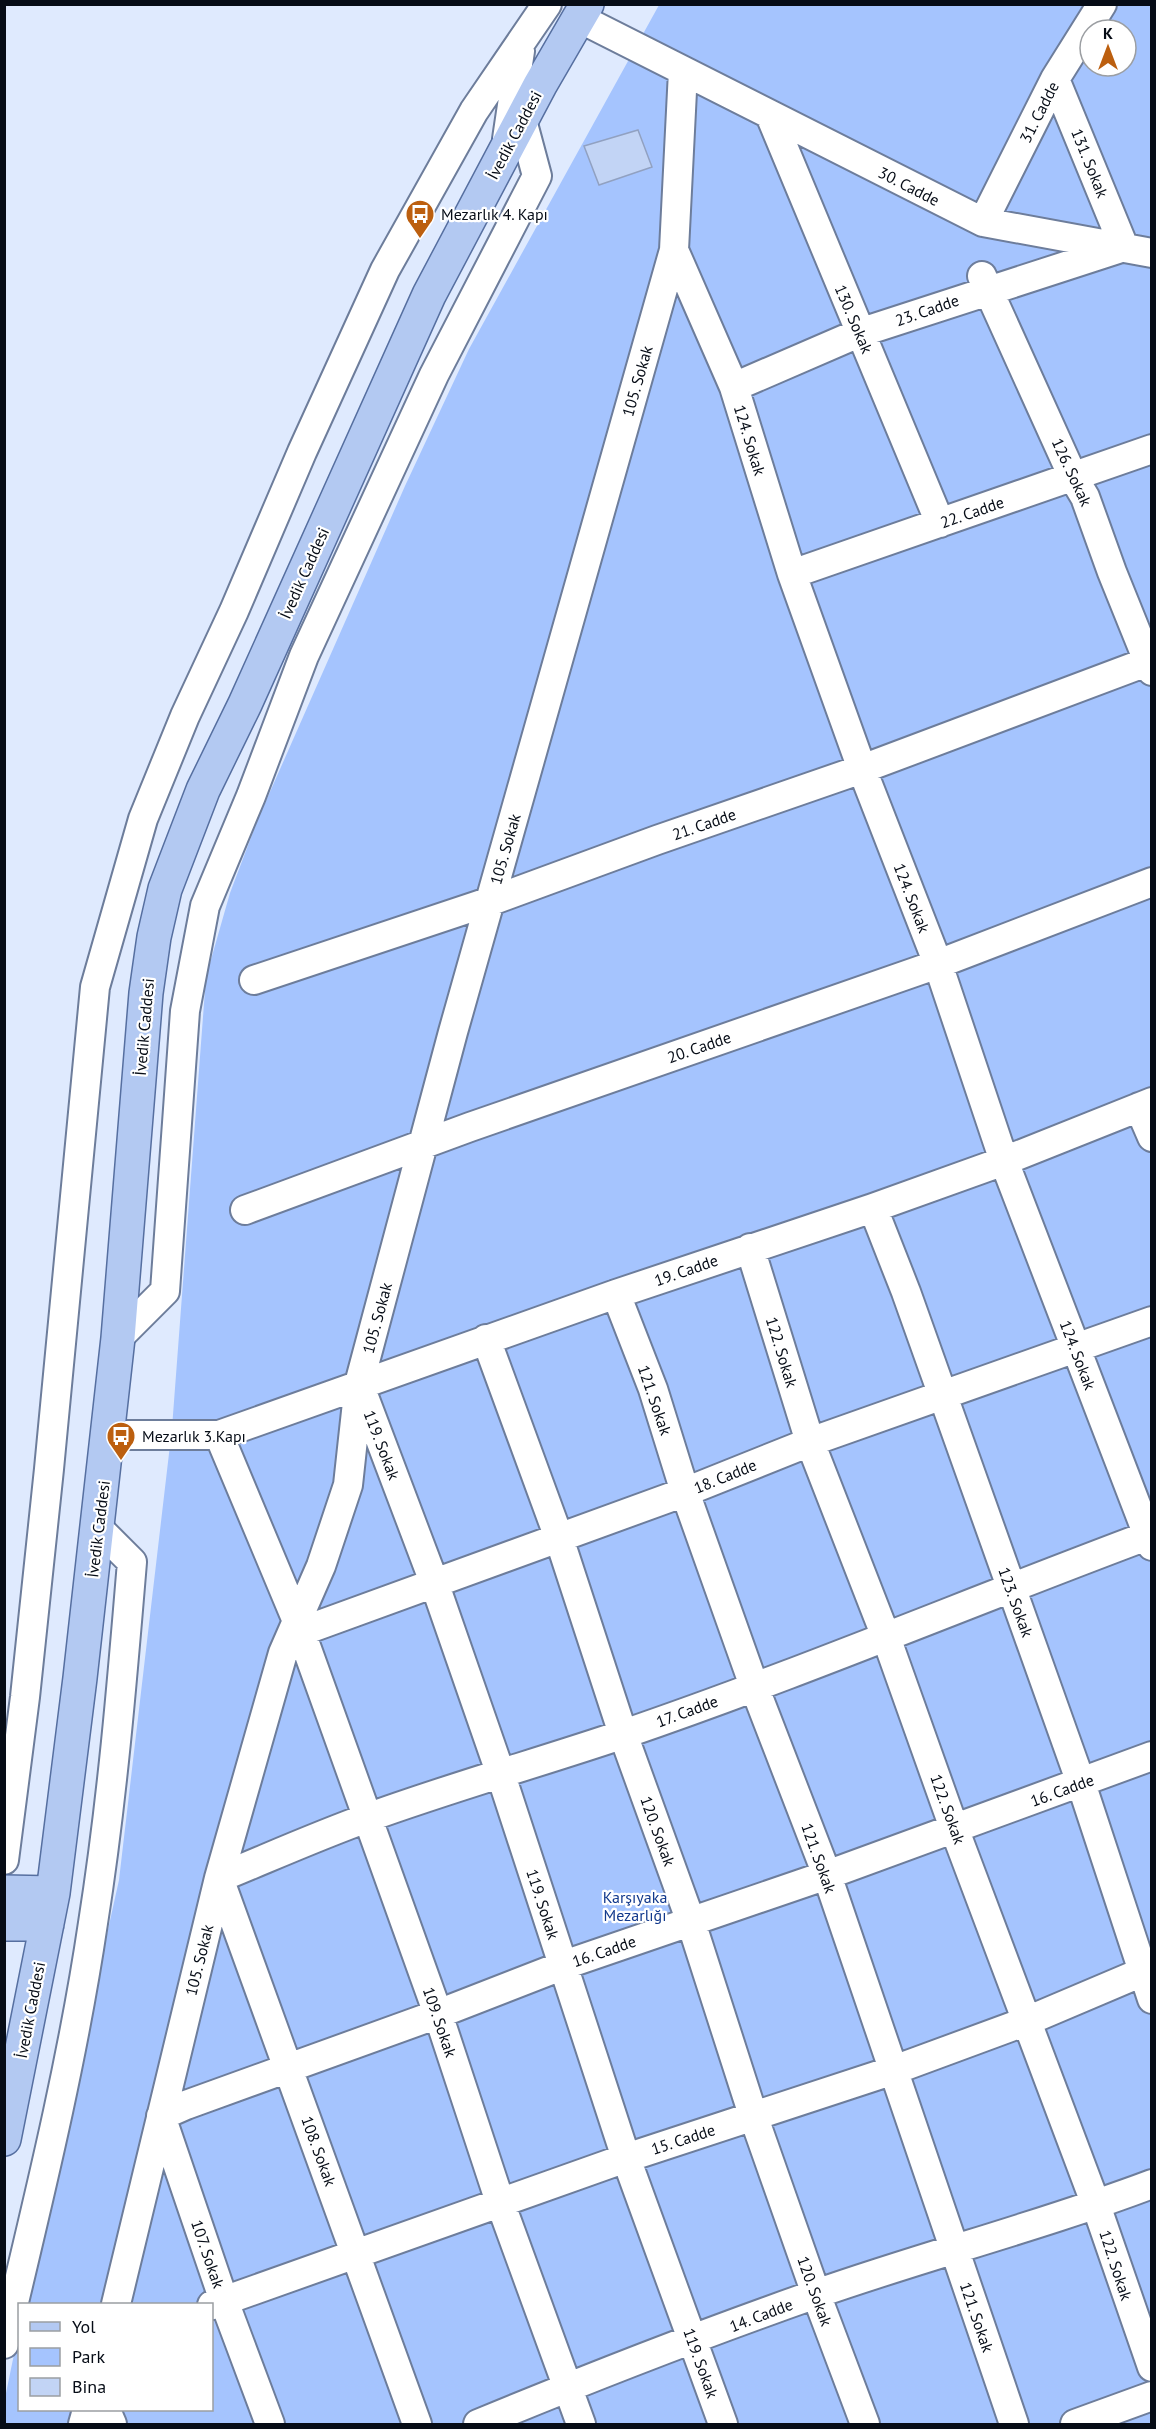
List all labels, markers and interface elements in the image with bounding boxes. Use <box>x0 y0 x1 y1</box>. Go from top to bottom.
north arrow <box>1078 18 1138 78</box>
text: K <box>1103 23 1113 43</box>
street label: 31. Cadde <box>1015 78 1063 146</box>
street label: İvedik Caddesi <box>482 87 546 183</box>
street label: 131. Sokak <box>1067 125 1113 201</box>
street label: 30. Cadde <box>875 162 943 210</box>
bus stop icon: Mezarlık 4. Kapı <box>404 198 436 240</box>
place label: Mezarlık 4. Kapı <box>441 204 548 224</box>
street label: 130. Sokak <box>831 282 878 357</box>
street label: 23. Cadde <box>893 290 961 330</box>
street label: 105. Sokak <box>617 343 657 419</box>
street label: 124. Sokak <box>730 402 770 478</box>
street label: 126. Sokak <box>1048 435 1097 510</box>
street label: 22. Cadde <box>938 492 1006 532</box>
street label: İvedik Caddesi <box>275 524 333 622</box>
street label: 21. Cadde <box>670 804 738 844</box>
street label: 105. Sokak <box>485 811 525 887</box>
street label: 124. Sokak <box>890 860 935 936</box>
street label: İvedik Caddesi <box>130 977 158 1077</box>
street label: 20. Cadde <box>665 1027 733 1067</box>
street label: 19. Cadde <box>652 1250 720 1290</box>
street label: 105. Sokak <box>358 1280 396 1356</box>
street label: 122. Sokak <box>762 1314 802 1390</box>
street label: 124. Sokak <box>1056 1317 1101 1393</box>
street label: 121. Sokak <box>634 1362 676 1438</box>
street label: 119. Sokak <box>360 1407 405 1483</box>
bus stop icon: Mezarlık 3.Kapı <box>105 1420 137 1462</box>
place label: Mezarlık 3.Kapı <box>142 1426 246 1446</box>
street label: 18. Cadde <box>691 1454 759 1498</box>
street label: İvedik Caddesi <box>82 1479 114 1579</box>
street label: 123. Sokak <box>994 1564 1038 1640</box>
street label: 17. Cadde <box>653 1691 721 1731</box>
street label: 16. Cadde <box>1028 1769 1096 1811</box>
street label: 122. Sokak <box>926 1771 970 1847</box>
street label: 120. Sokak <box>636 1793 680 1869</box>
street label: 121. Sokak <box>797 1820 841 1896</box>
street label: 119. Sokak <box>522 1866 564 1942</box>
park label: Karşıyaka Mezarlığı <box>603 1887 667 1925</box>
street label: 105. Sokak <box>180 1922 218 1998</box>
street label: 16. Cadde <box>570 1931 638 1971</box>
street label: İvedik Caddesi <box>11 1960 49 2060</box>
street label: 109. Sokak <box>419 1984 461 2060</box>
street label: 108. Sokak <box>297 2113 341 2189</box>
street label: 15. Cadde <box>649 2119 717 2159</box>
street label: 107. Sokak <box>187 2217 229 2291</box>
street label: 122. Sokak <box>1095 2227 1137 2303</box>
street label: 120. Sokak <box>793 2253 837 2329</box>
street label: 121. Sokak <box>956 2279 998 2355</box>
street label: 14. Cadde <box>727 2294 795 2336</box>
legend <box>18 2303 213 2411</box>
text: Yol <box>72 2315 96 2338</box>
street label: 119. Sokak <box>679 2325 723 2401</box>
text: Park <box>72 2345 105 2368</box>
text: Bina <box>72 2375 106 2398</box>

